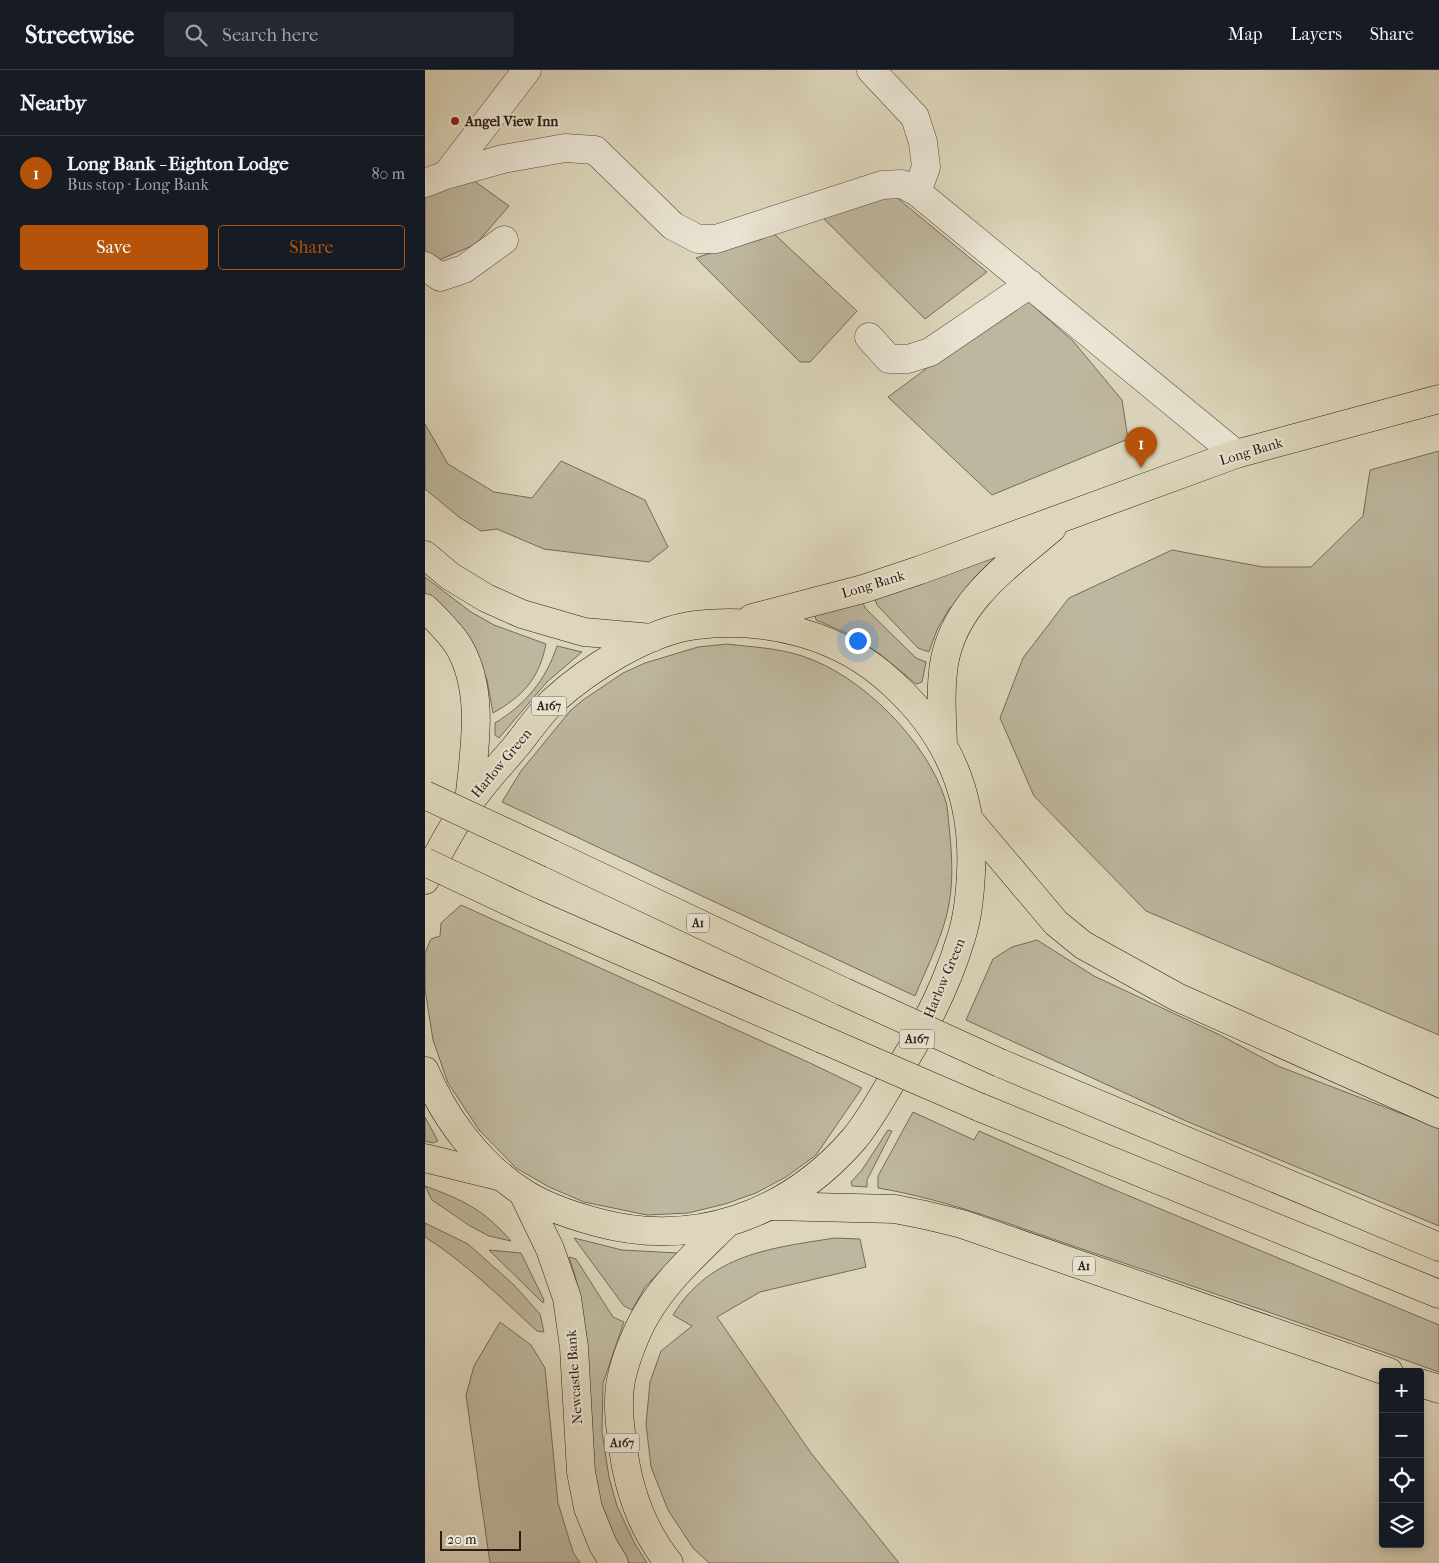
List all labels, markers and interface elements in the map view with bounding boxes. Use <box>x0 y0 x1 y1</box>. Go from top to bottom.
search box <box>164 12 514 57</box>
text: Streetwise <box>25 21 134 49</box>
icon: search <box>182 21 210 49</box>
text: Search here <box>222 24 318 46</box>
text: Map <box>1228 24 1262 45</box>
text: Layers <box>1290 24 1342 45</box>
text: Share <box>1370 24 1414 45</box>
text: Nearby <box>20 91 86 115</box>
place label: Angel View Inn <box>464 113 559 130</box>
marker: Angel View Inn <box>449 115 461 127</box>
text: Long Bank - Eighton Lodge <box>67 153 289 175</box>
text: 1 <box>33 164 39 183</box>
text: 80 m <box>371 164 405 183</box>
text: Bus stop · Long Bank <box>67 175 209 194</box>
button: Save <box>20 225 208 270</box>
button: Share <box>218 225 405 270</box>
pin: 1 <box>1125 427 1157 468</box>
street label: Long Bank <box>1218 434 1285 469</box>
street label: Long Bank <box>840 567 907 602</box>
your location <box>845 628 871 654</box>
road number: A167 <box>531 696 567 716</box>
street label: Harlow Green <box>467 725 535 801</box>
road number: A1 <box>687 914 709 932</box>
street label: Harlow Green <box>920 936 969 1021</box>
road number: A167 <box>899 1030 935 1049</box>
road number: A1 <box>1073 1256 1095 1276</box>
street label: Newcastle Bank <box>563 1328 586 1425</box>
map controls <box>1379 1368 1424 1548</box>
button: + <box>1379 1368 1424 1413</box>
button: − <box>1379 1413 1424 1458</box>
road number: A167 <box>605 1434 639 1452</box>
button: locate <box>1379 1458 1424 1503</box>
button: layers <box>1379 1503 1424 1548</box>
scale bar <box>440 1528 521 1551</box>
text: 20 m <box>447 1531 477 1548</box>

